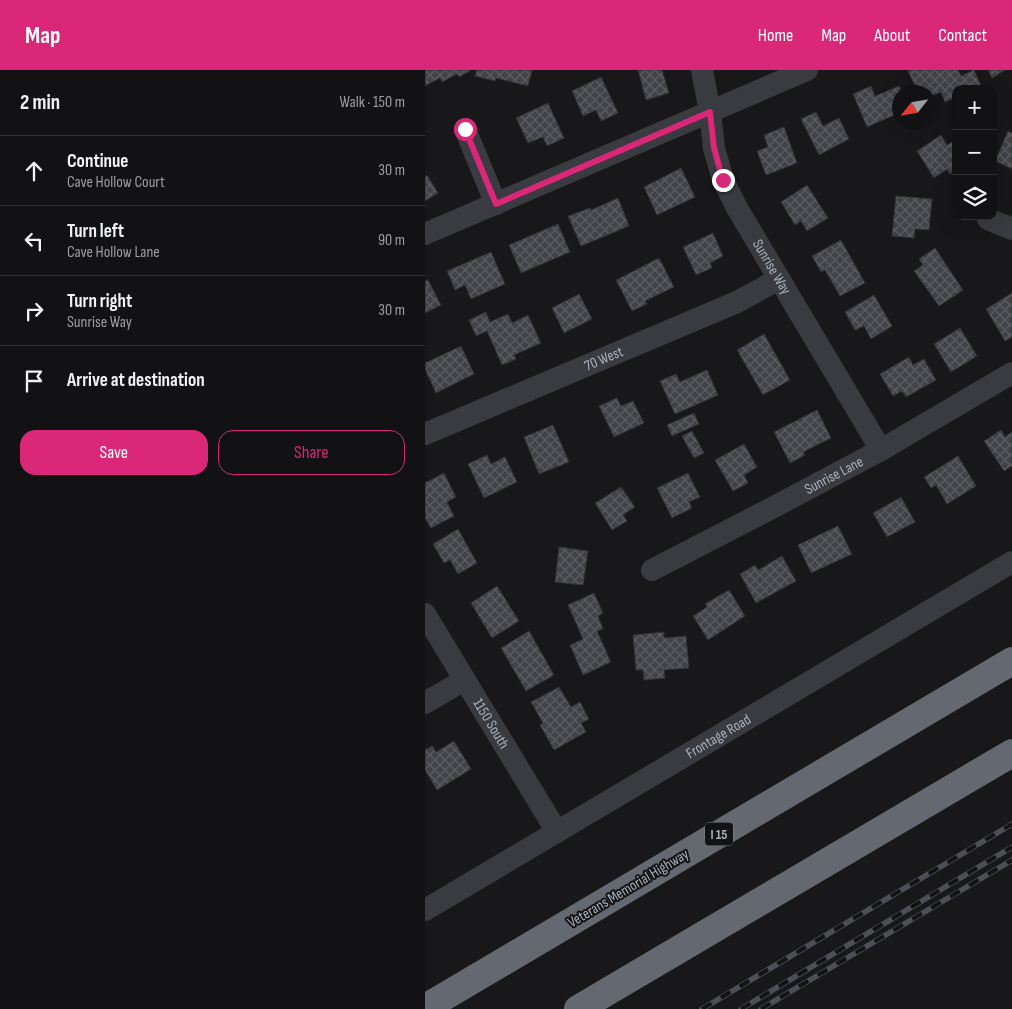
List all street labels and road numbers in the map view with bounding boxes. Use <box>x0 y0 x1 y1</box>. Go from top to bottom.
street label: Sunrise Way <box>748 236 795 298</box>
street label: 70 West <box>581 342 627 376</box>
street label: Sunrise Lane <box>801 452 867 499</box>
street label: 1150 South <box>468 695 513 752</box>
street label: Frontage Road <box>683 710 754 763</box>
road number: I 15 <box>705 822 733 846</box>
street label: Veterans Memorial Highway <box>564 845 693 932</box>

